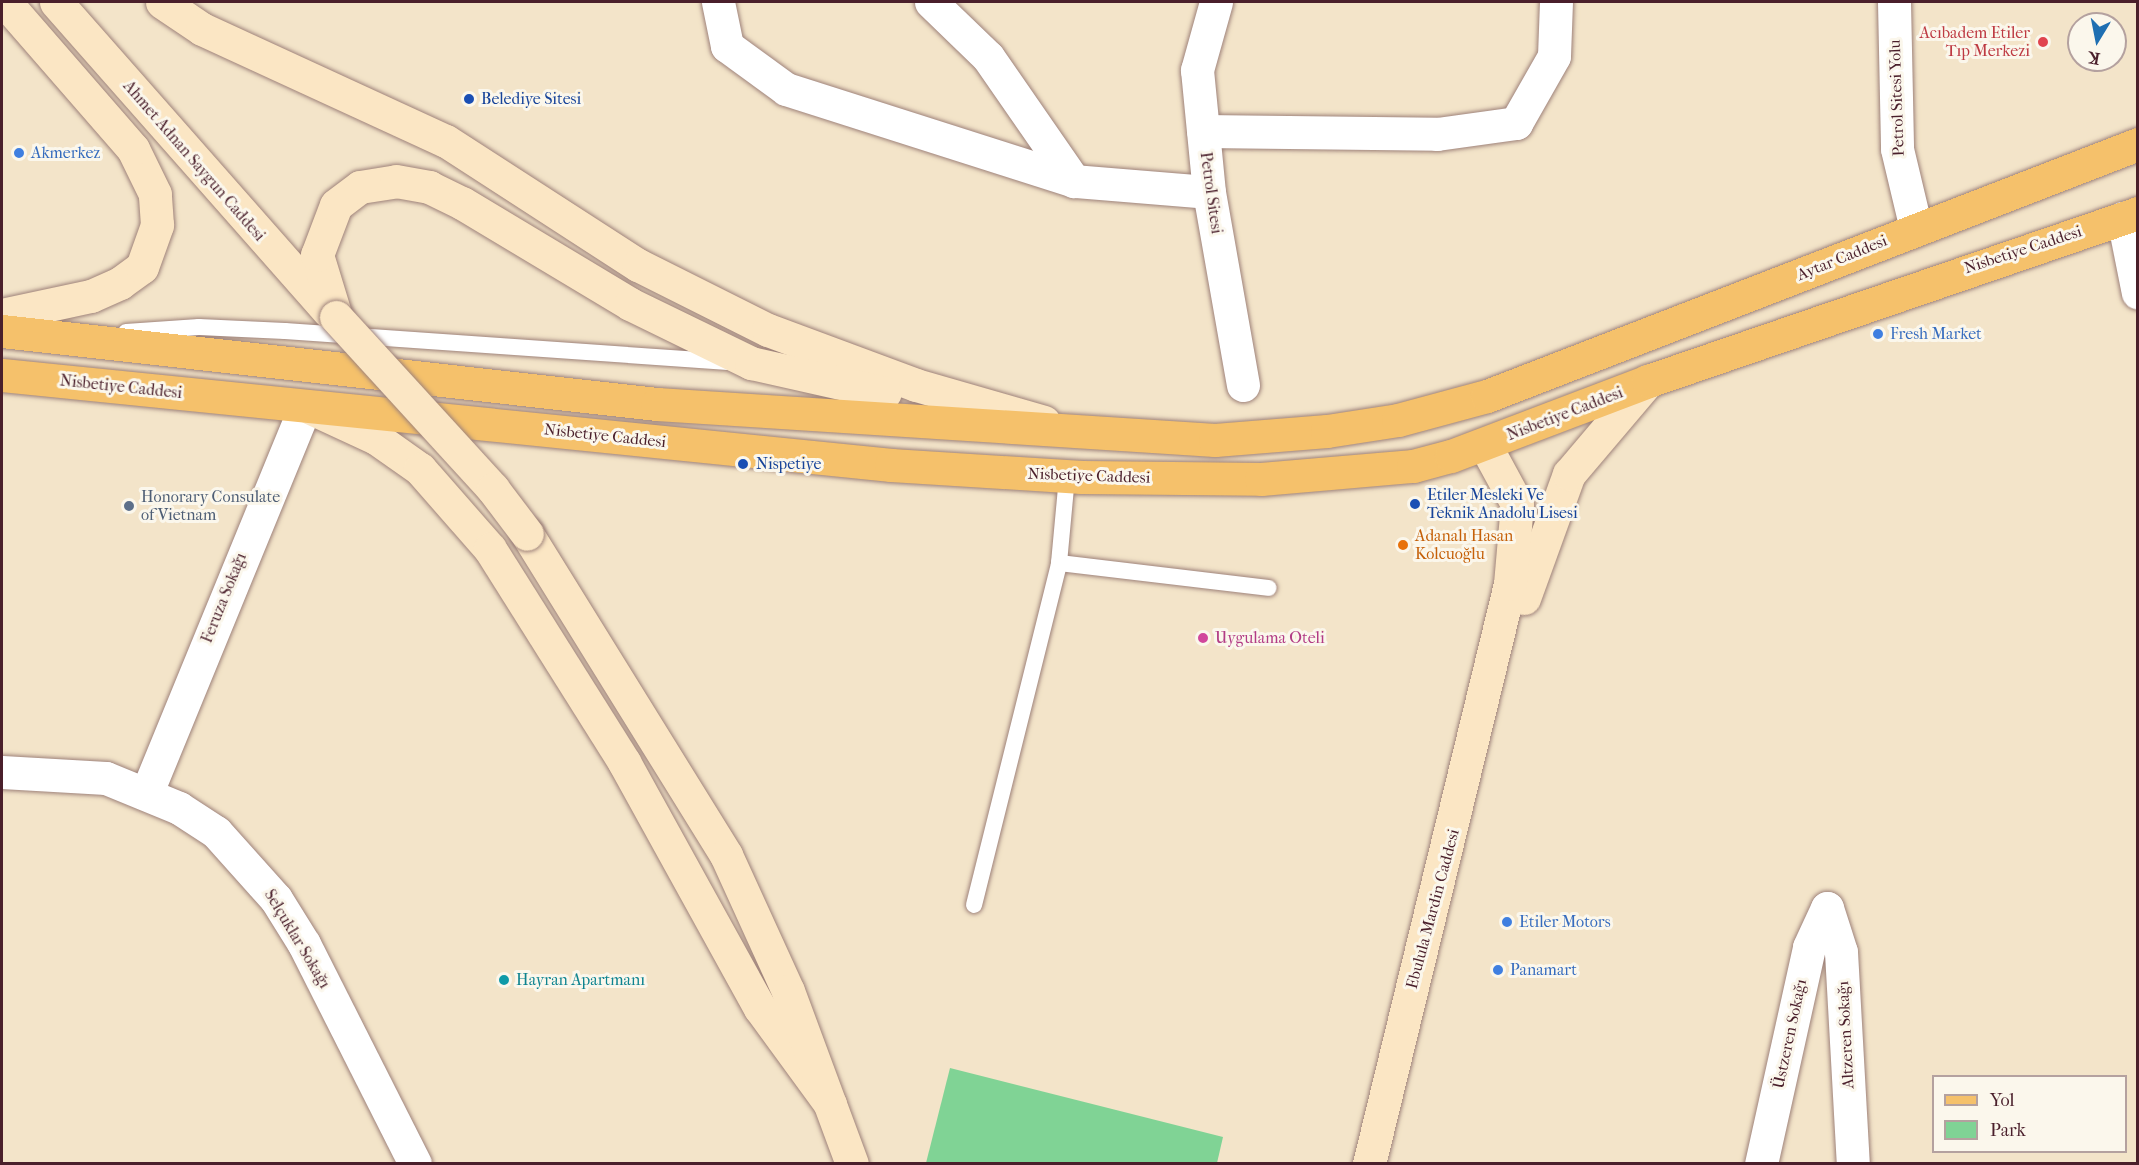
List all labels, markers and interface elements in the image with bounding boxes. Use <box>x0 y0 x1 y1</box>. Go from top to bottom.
north arrow <box>2067 12 2127 72</box>
place label: Acıbadem Etiler Tıp Merkezi <box>1919 23 2030 61</box>
marker: Acıbadem Etiler Tıp Merkezi <box>2034 33 2052 51</box>
street label: Petrol Sitesi Yolu <box>1885 39 1909 157</box>
text: K <box>2087 48 2102 69</box>
street label: Ahmet Adnan Saygun Caddesi <box>119 77 269 245</box>
place label: Belediye Sitesi <box>481 89 581 109</box>
marker: Belediye Sitesi <box>462 92 476 106</box>
place label: Akmerkez <box>31 143 100 163</box>
marker: Akmerkez <box>12 146 26 160</box>
street label: Petrol Sitesi <box>1196 151 1226 235</box>
street label: Nisbetiye Caddesi <box>1962 222 2084 278</box>
street label: Aytar Caddesi <box>1794 231 1890 285</box>
place label: Fresh Market <box>1890 324 1982 344</box>
marker: Fresh Market <box>1871 327 1885 341</box>
street label: Nisbetiye Caddesi <box>59 371 183 403</box>
street label: Nisbetiye Caddesi <box>1504 383 1626 445</box>
street label: Nisbetiye Caddesi <box>543 420 667 452</box>
place label: Nispetiye <box>756 454 821 474</box>
marker: Nispetiye <box>734 455 752 473</box>
street label: Nisbetiye Caddesi <box>1027 464 1151 488</box>
place label: Etiler Mesleki Ve Teknik Anadolu Lisesi <box>1427 485 1578 523</box>
place label: Honorary Consulate of Vietnam <box>141 487 280 525</box>
marker: Etiler Mesleki Ve Teknik Anadolu Lisesi <box>1408 497 1422 511</box>
marker: Honorary Consulate of Vietnam <box>122 499 136 513</box>
place label: Adanalı Hasan Kolcuoğlu <box>1415 526 1513 564</box>
marker: Adanalı Hasan Kolcuoğlu <box>1396 538 1410 552</box>
street label: Feruza Sokağı <box>197 550 251 646</box>
place label: Uygulama Oteli <box>1215 628 1325 648</box>
marker: Uygulama Oteli <box>1196 631 1210 645</box>
street label: Ebulula Mardin Caddesi <box>1402 827 1464 991</box>
street label: Selçuklar Sokağı <box>260 886 334 992</box>
place label: Etiler Motors <box>1519 912 1611 932</box>
marker: Etiler Motors <box>1500 915 1514 929</box>
place label: Panamart <box>1510 960 1577 980</box>
marker: Panamart <box>1491 963 1505 977</box>
place label: Hayran Apartmanı <box>516 970 645 990</box>
marker: Hayran Apartmanı <box>497 973 511 987</box>
street label: Üstzeren Sokağı <box>1769 977 1811 1091</box>
street label: Altzeren Sokağı <box>1834 981 1858 1089</box>
legend <box>1932 1075 2127 1153</box>
text: Yol <box>1990 1090 2015 1111</box>
text: Park <box>1990 1120 2026 1141</box>

